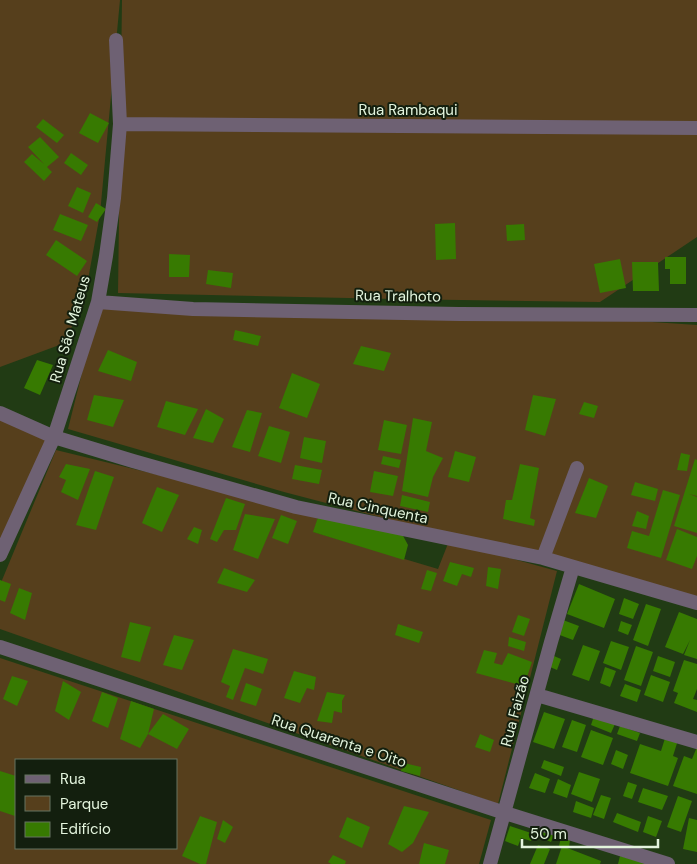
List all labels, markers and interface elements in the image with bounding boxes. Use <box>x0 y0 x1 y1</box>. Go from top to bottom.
street label: Rua Rambaqui <box>358 100 458 120</box>
street label: Rua São Mateus <box>45 273 95 385</box>
street label: Rua Tralhoto <box>355 285 441 307</box>
street label: Rua Cinquenta <box>326 488 430 528</box>
street label: Rua Faizão <box>496 673 534 749</box>
street label: Rua Quarenta e Oito <box>269 710 409 772</box>
legend <box>15 759 178 849</box>
text: Rua <box>60 769 86 789</box>
text: Parque <box>60 794 108 814</box>
scale bar <box>522 816 658 848</box>
text: Edifício <box>60 819 111 839</box>
text: 50 m <box>530 824 567 844</box>

